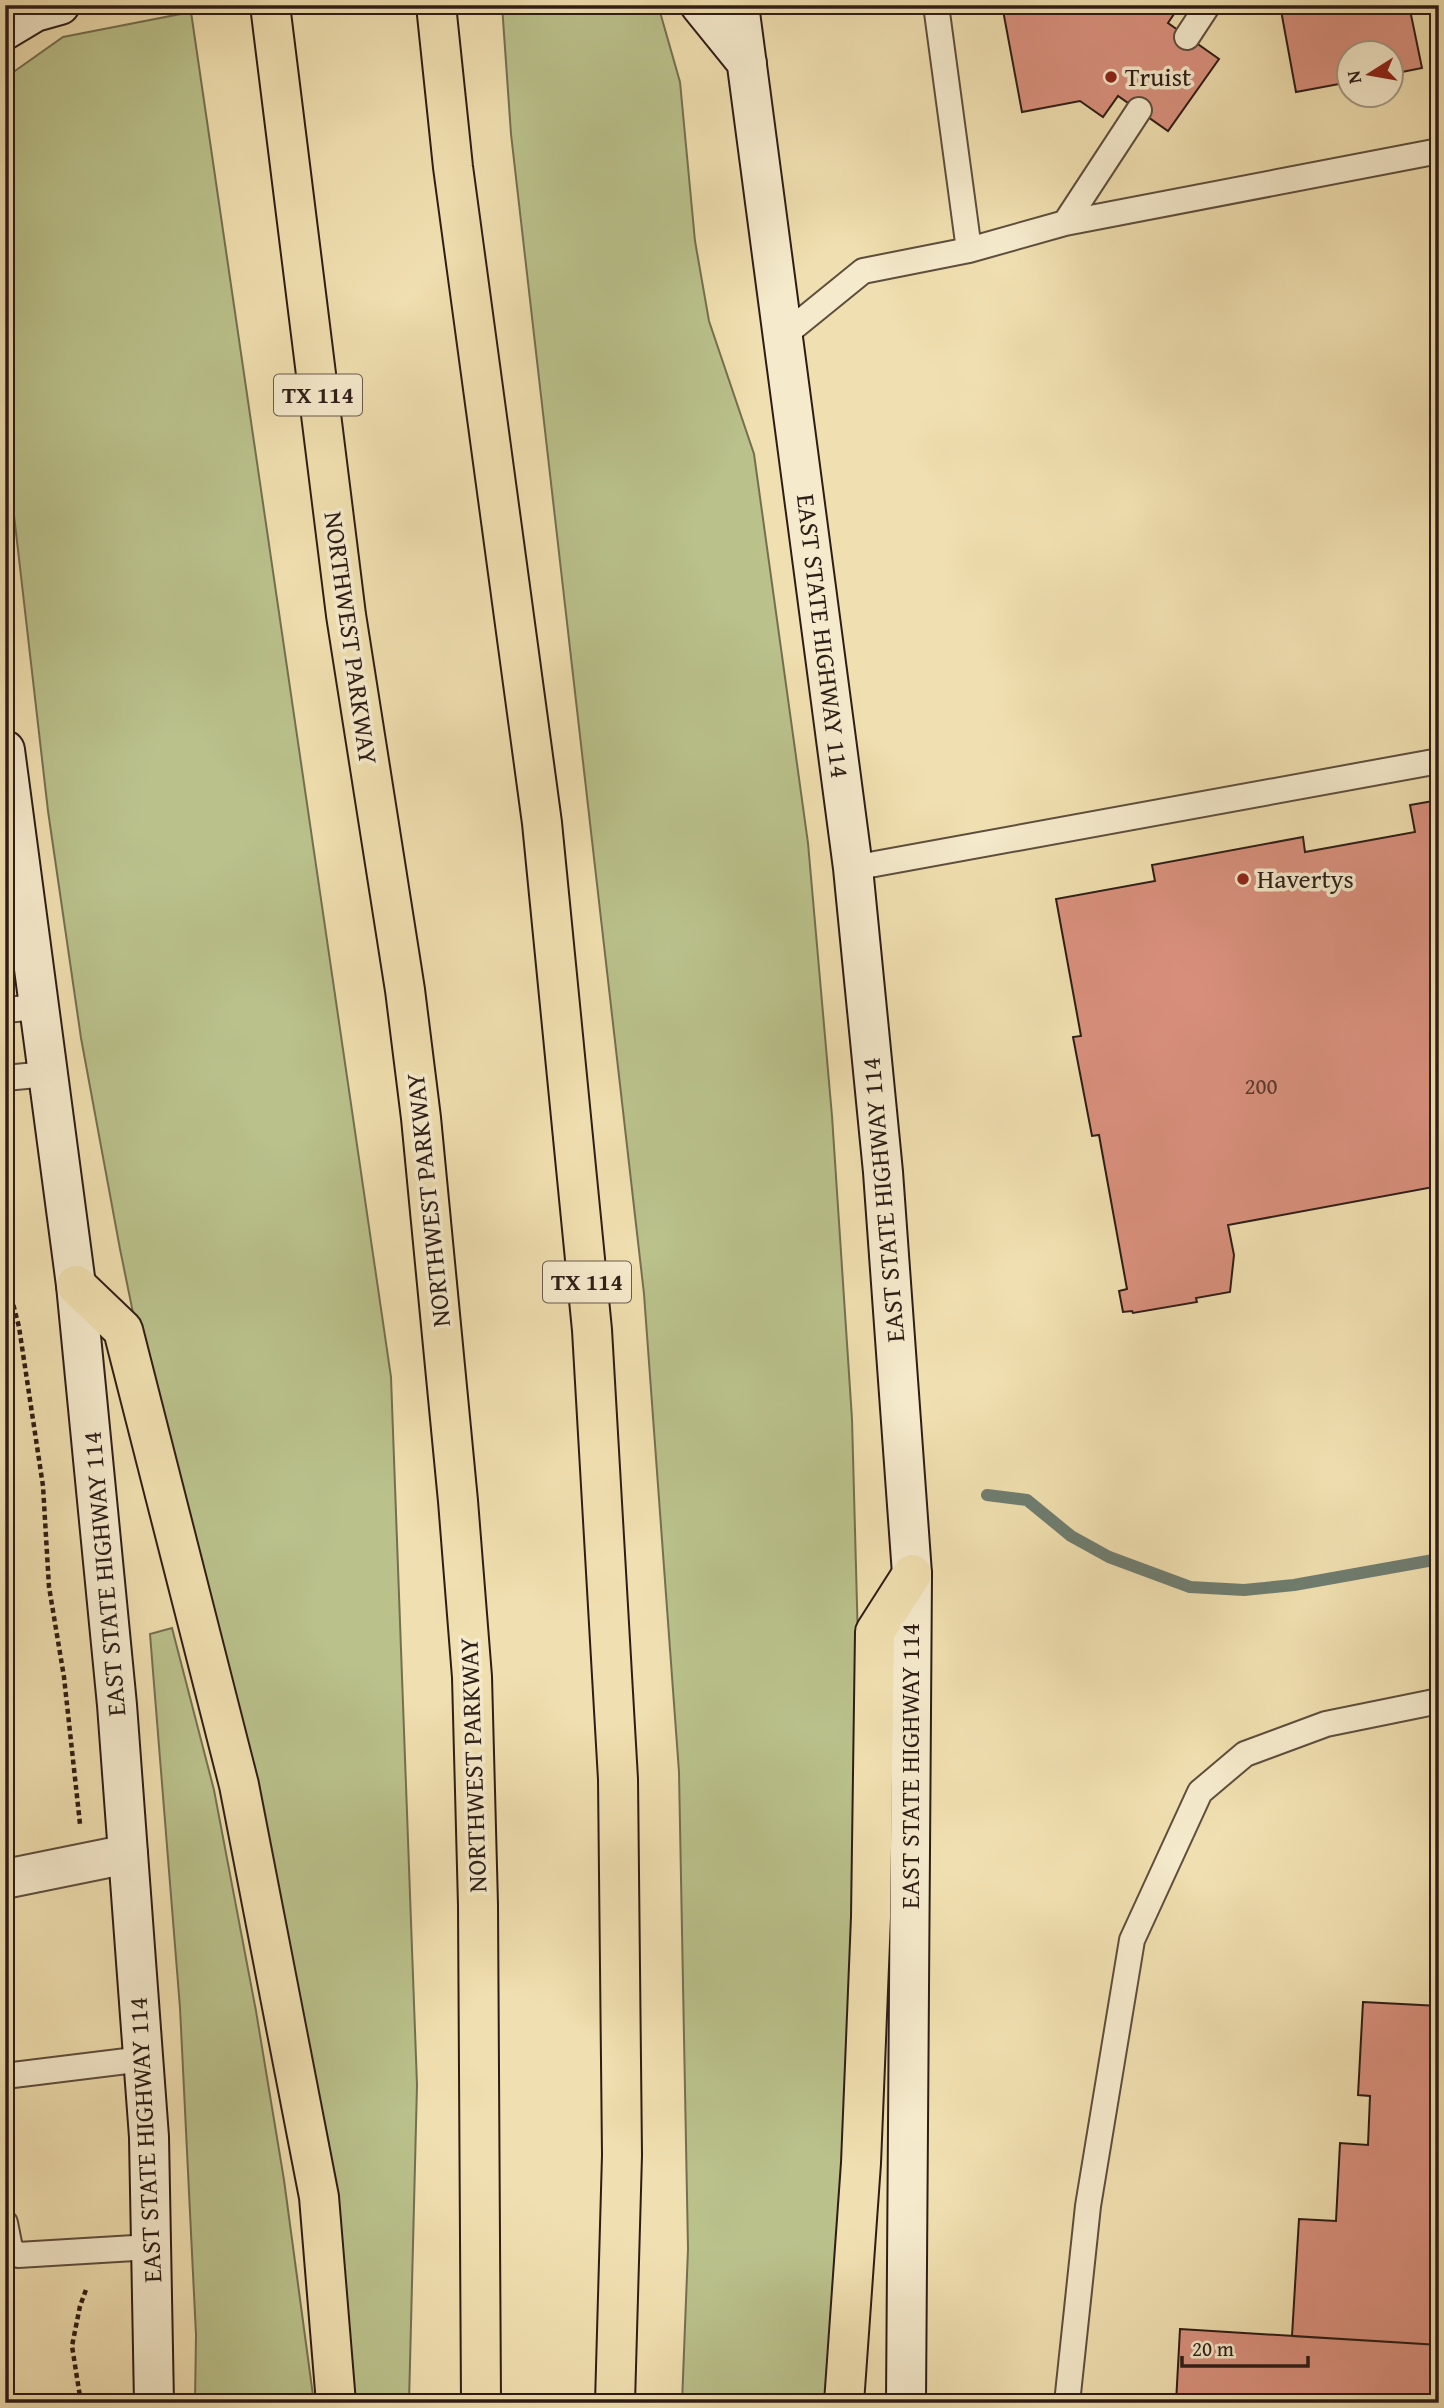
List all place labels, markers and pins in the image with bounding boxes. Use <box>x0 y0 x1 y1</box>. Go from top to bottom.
place label: Truist <box>1125 57 1191 96</box>
marker: Truist <box>1103 69 1119 85</box>
place label: Havertys <box>1257 859 1354 898</box>
marker: Havertys <box>1235 871 1251 887</box>

